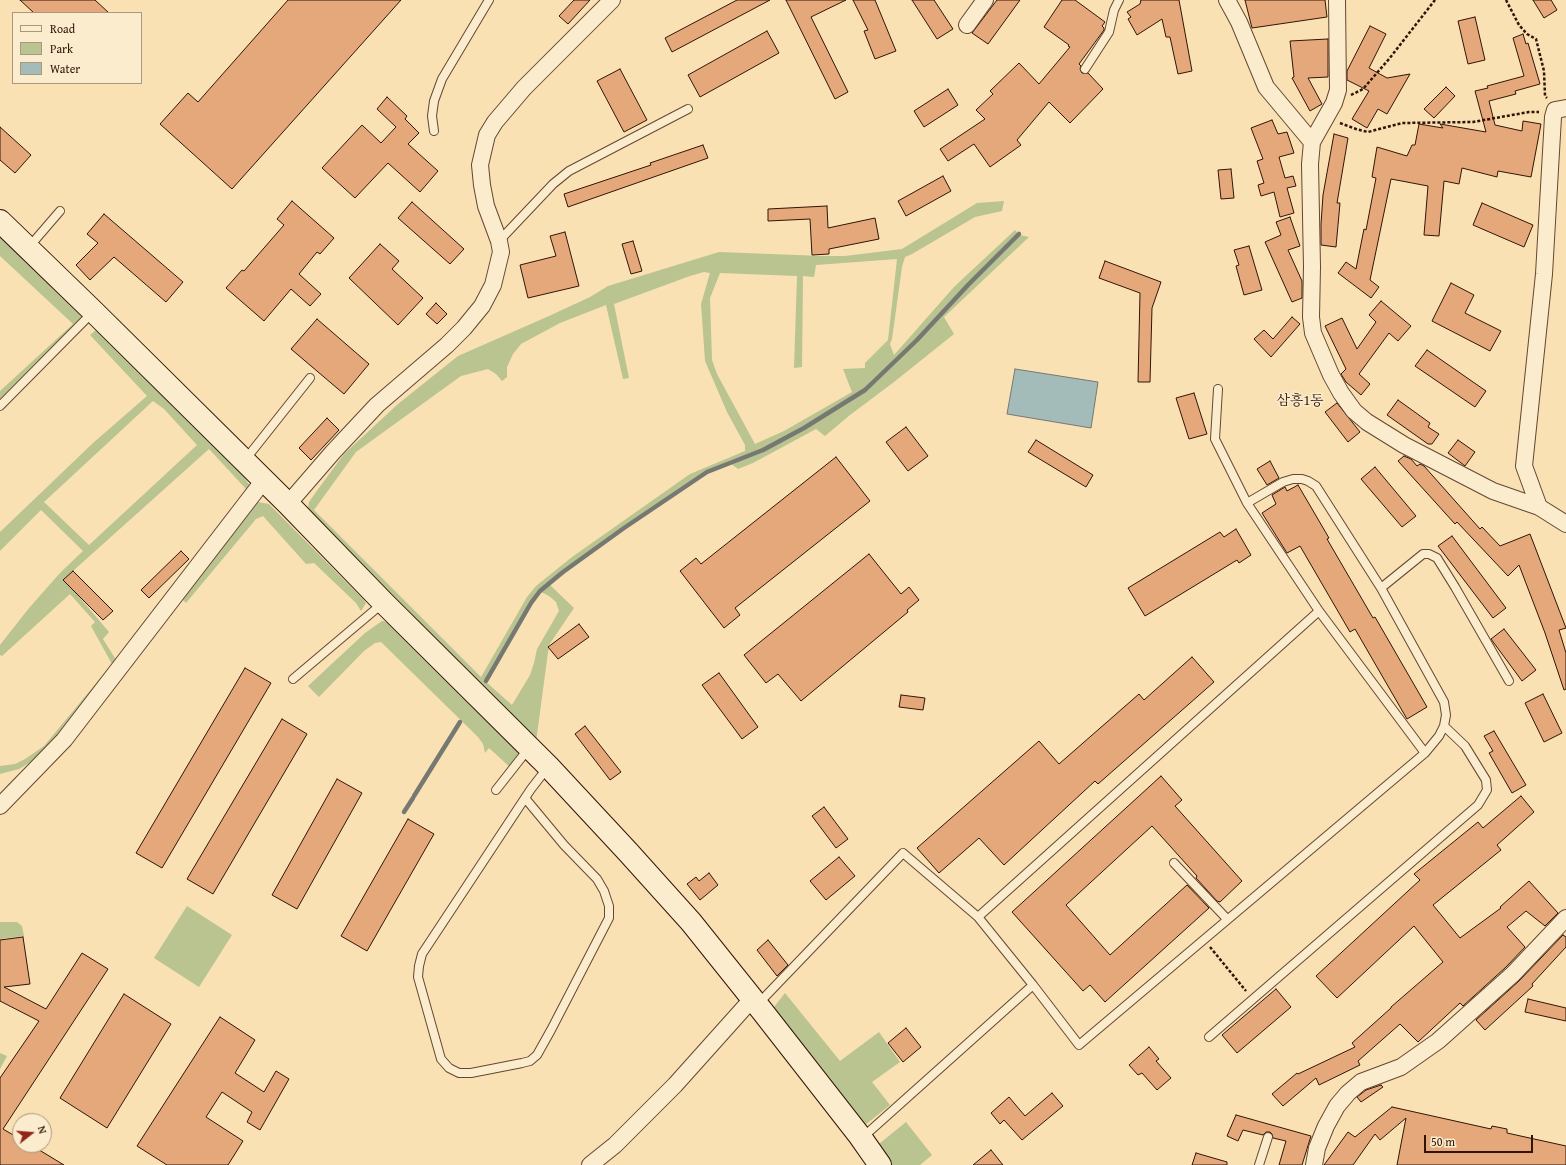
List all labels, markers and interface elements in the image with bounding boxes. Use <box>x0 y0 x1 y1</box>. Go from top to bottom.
legend <box>12 12 142 84</box>
text: Road <box>50 20 75 37</box>
text: Park <box>50 40 73 57</box>
text: Water <box>50 60 80 77</box>
district label: 삼흥1동 <box>1276 393 1324 409</box>
north arrow <box>12 1113 52 1153</box>
text: N <box>34 1124 51 1136</box>
scale bar <box>1426 1127 1535 1153</box>
text: 50 m <box>1431 1133 1455 1150</box>

